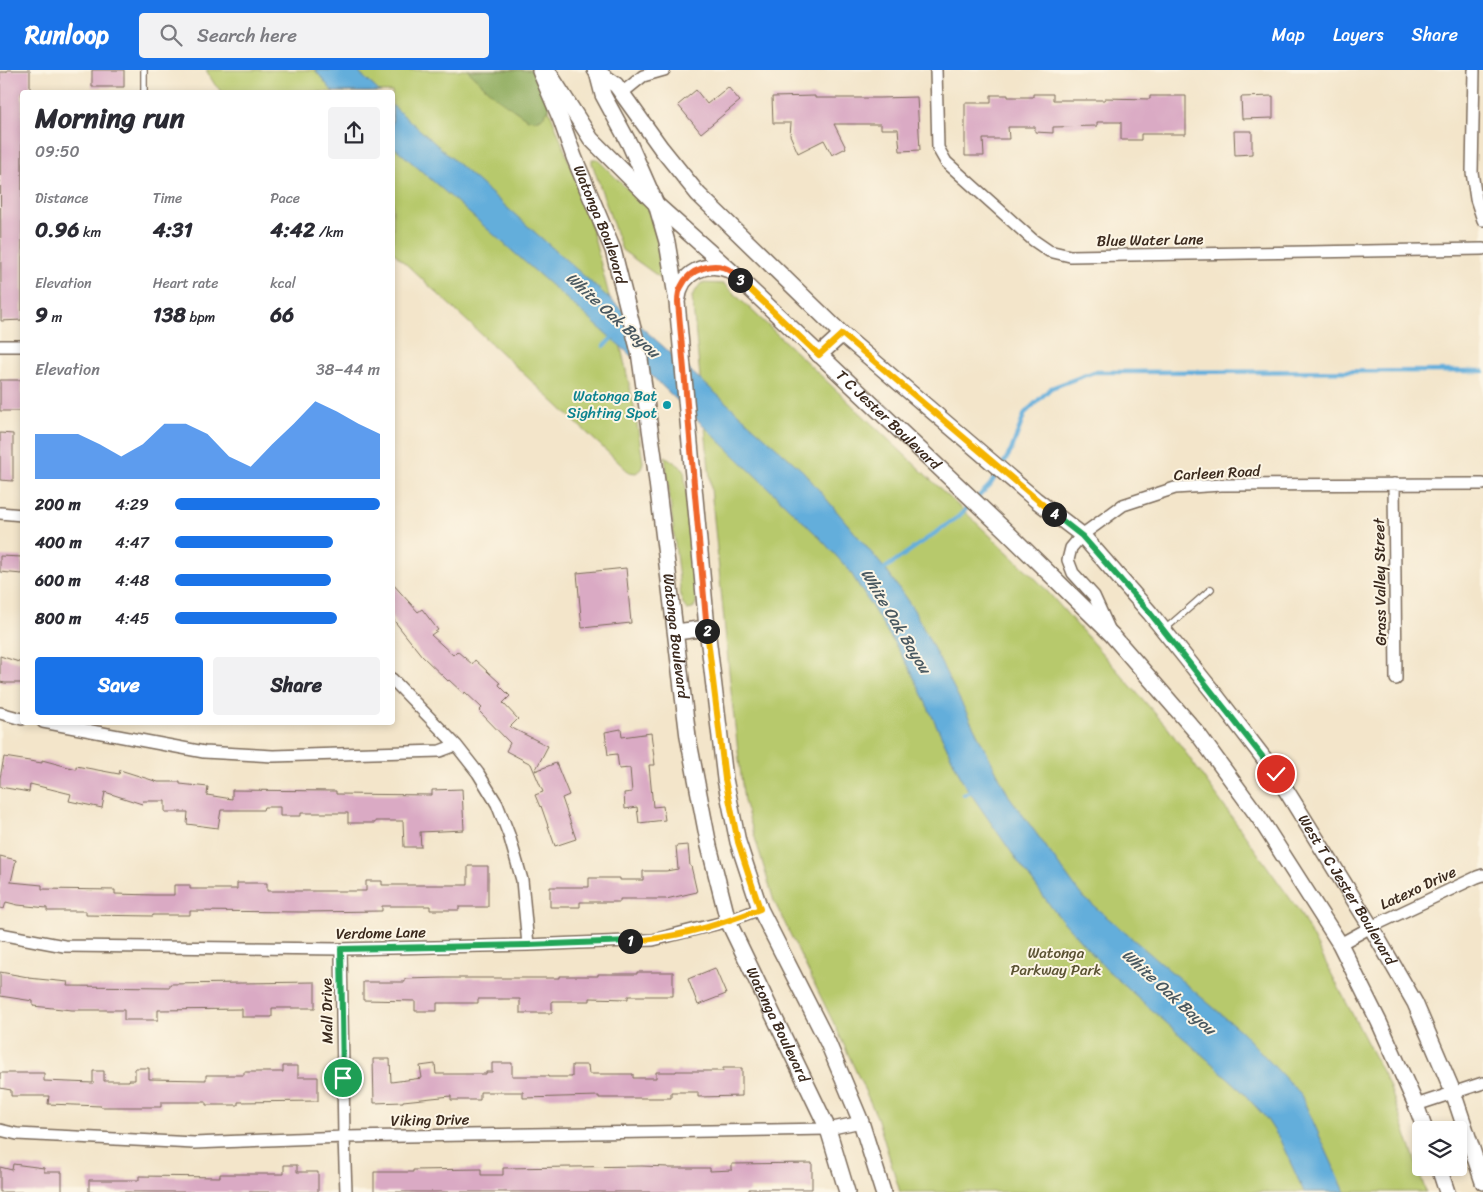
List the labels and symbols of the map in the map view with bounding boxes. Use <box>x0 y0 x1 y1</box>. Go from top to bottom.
street label: Watonga Boulevard <box>566 161 634 288</box>
street label: Blue Water Lane <box>1096 226 1204 254</box>
water label: White Oak Bayou <box>559 265 669 367</box>
pin: 3 <box>728 268 752 292</box>
street label: T C Jester Boulevard <box>830 363 948 477</box>
place label: Watonga Bat Sighting Spot <box>567 383 657 426</box>
marker: Watonga Bat Sighting Spot <box>661 399 673 411</box>
street label: Carleen Road <box>1173 458 1262 488</box>
pin: 4 <box>1042 502 1066 526</box>
street label: Grass Valley Street <box>1366 517 1394 646</box>
water label: White Oak Bayou <box>853 563 940 681</box>
street label: Watonga Boulevard <box>655 572 696 701</box>
pin: 2 <box>694 618 720 644</box>
pin <box>1255 753 1297 795</box>
street label: West T C Jester Boulevard <box>1291 809 1404 971</box>
street label: Latexo Drive <box>1375 859 1461 917</box>
street label: Verdome Lane <box>336 919 427 947</box>
pin: 1 <box>618 928 642 954</box>
park label: Watonga Parkway Park <box>1010 940 1102 983</box>
water label: White Oak Bayou <box>1115 942 1225 1044</box>
street label: Watonga Boulevard <box>739 962 817 1088</box>
street label: Mall Drive <box>313 978 341 1044</box>
pin <box>322 1057 364 1099</box>
street label: Viking Drive <box>390 1106 470 1134</box>

